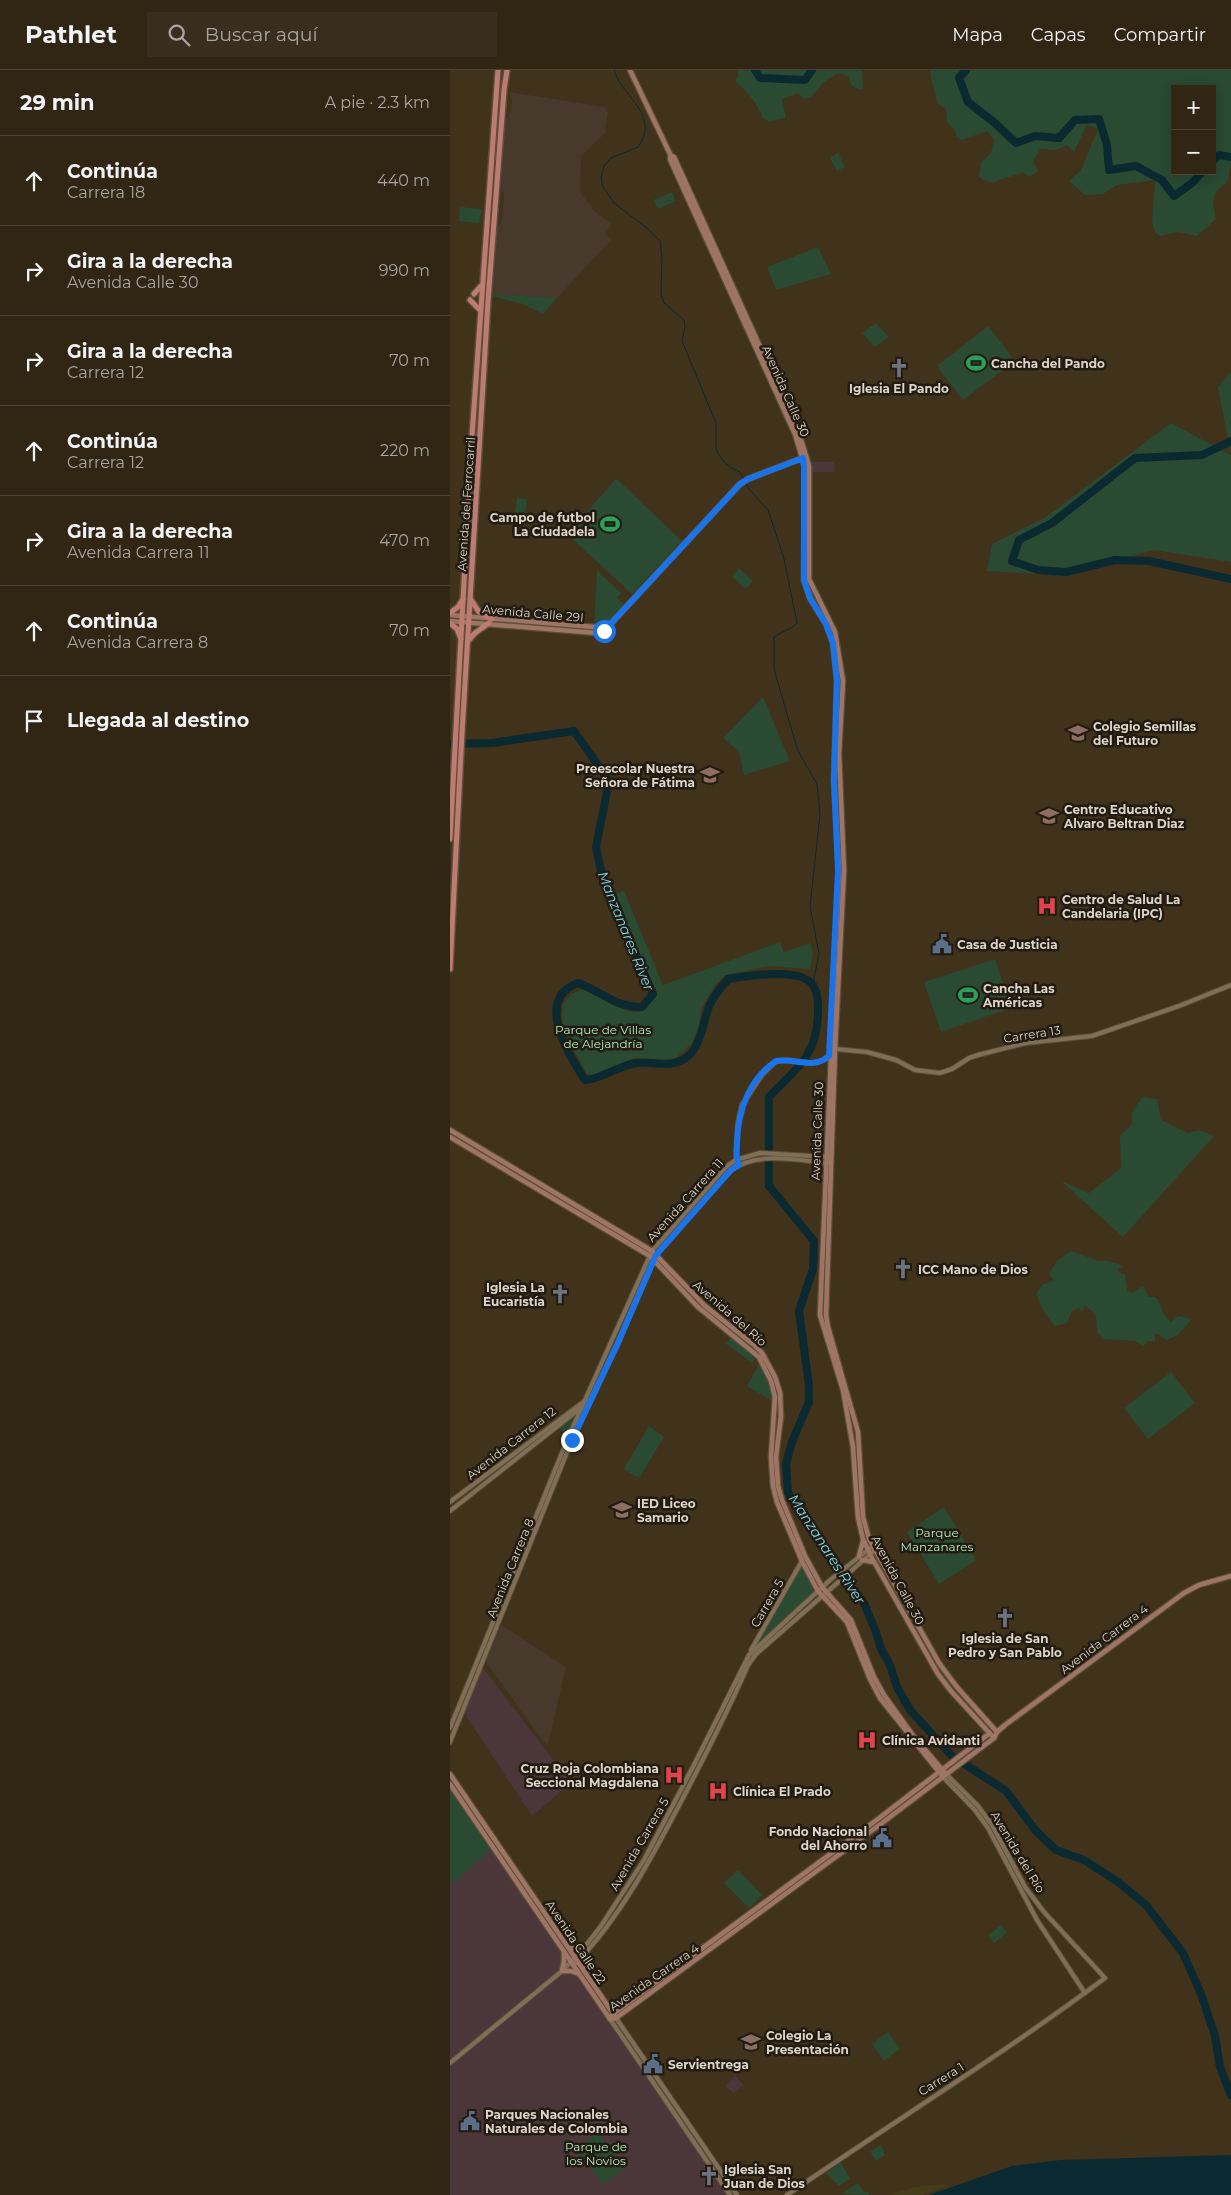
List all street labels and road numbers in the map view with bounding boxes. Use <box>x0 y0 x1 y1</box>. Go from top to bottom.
street label: Avenida Calle 30 <box>759 343 813 439</box>
street label: Avenida del Ferrocarril <box>454 436 478 572</box>
street label: Avenida Calle 29I <box>482 601 584 625</box>
street label: Carrera 13 <box>1002 1022 1062 1046</box>
street label: Avenida Calle 30 <box>808 1081 826 1181</box>
street label: Avenida Carrera 11 <box>644 1155 726 1245</box>
street label: Avenida del Río <box>690 1277 770 1349</box>
street label: Avenida Carrera 12 <box>463 1403 559 1483</box>
street label: Avenida Carrera 8 <box>483 1516 537 1620</box>
street label: Avenida Calle 30 <box>868 1533 928 1627</box>
street label: Carrera 5 <box>747 1576 787 1630</box>
street label: Avenida Carrera 4 <box>1057 1601 1151 1677</box>
street label: Avenida Carrera 5 <box>606 1795 672 1893</box>
street label: Avenida del Río <box>988 1808 1048 1896</box>
street label: Avenida Calle 22 <box>543 1897 610 1987</box>
street label: Avenida Carrera 4 <box>606 1940 702 2014</box>
street label: Carrera 1 <box>915 2059 967 2099</box>

